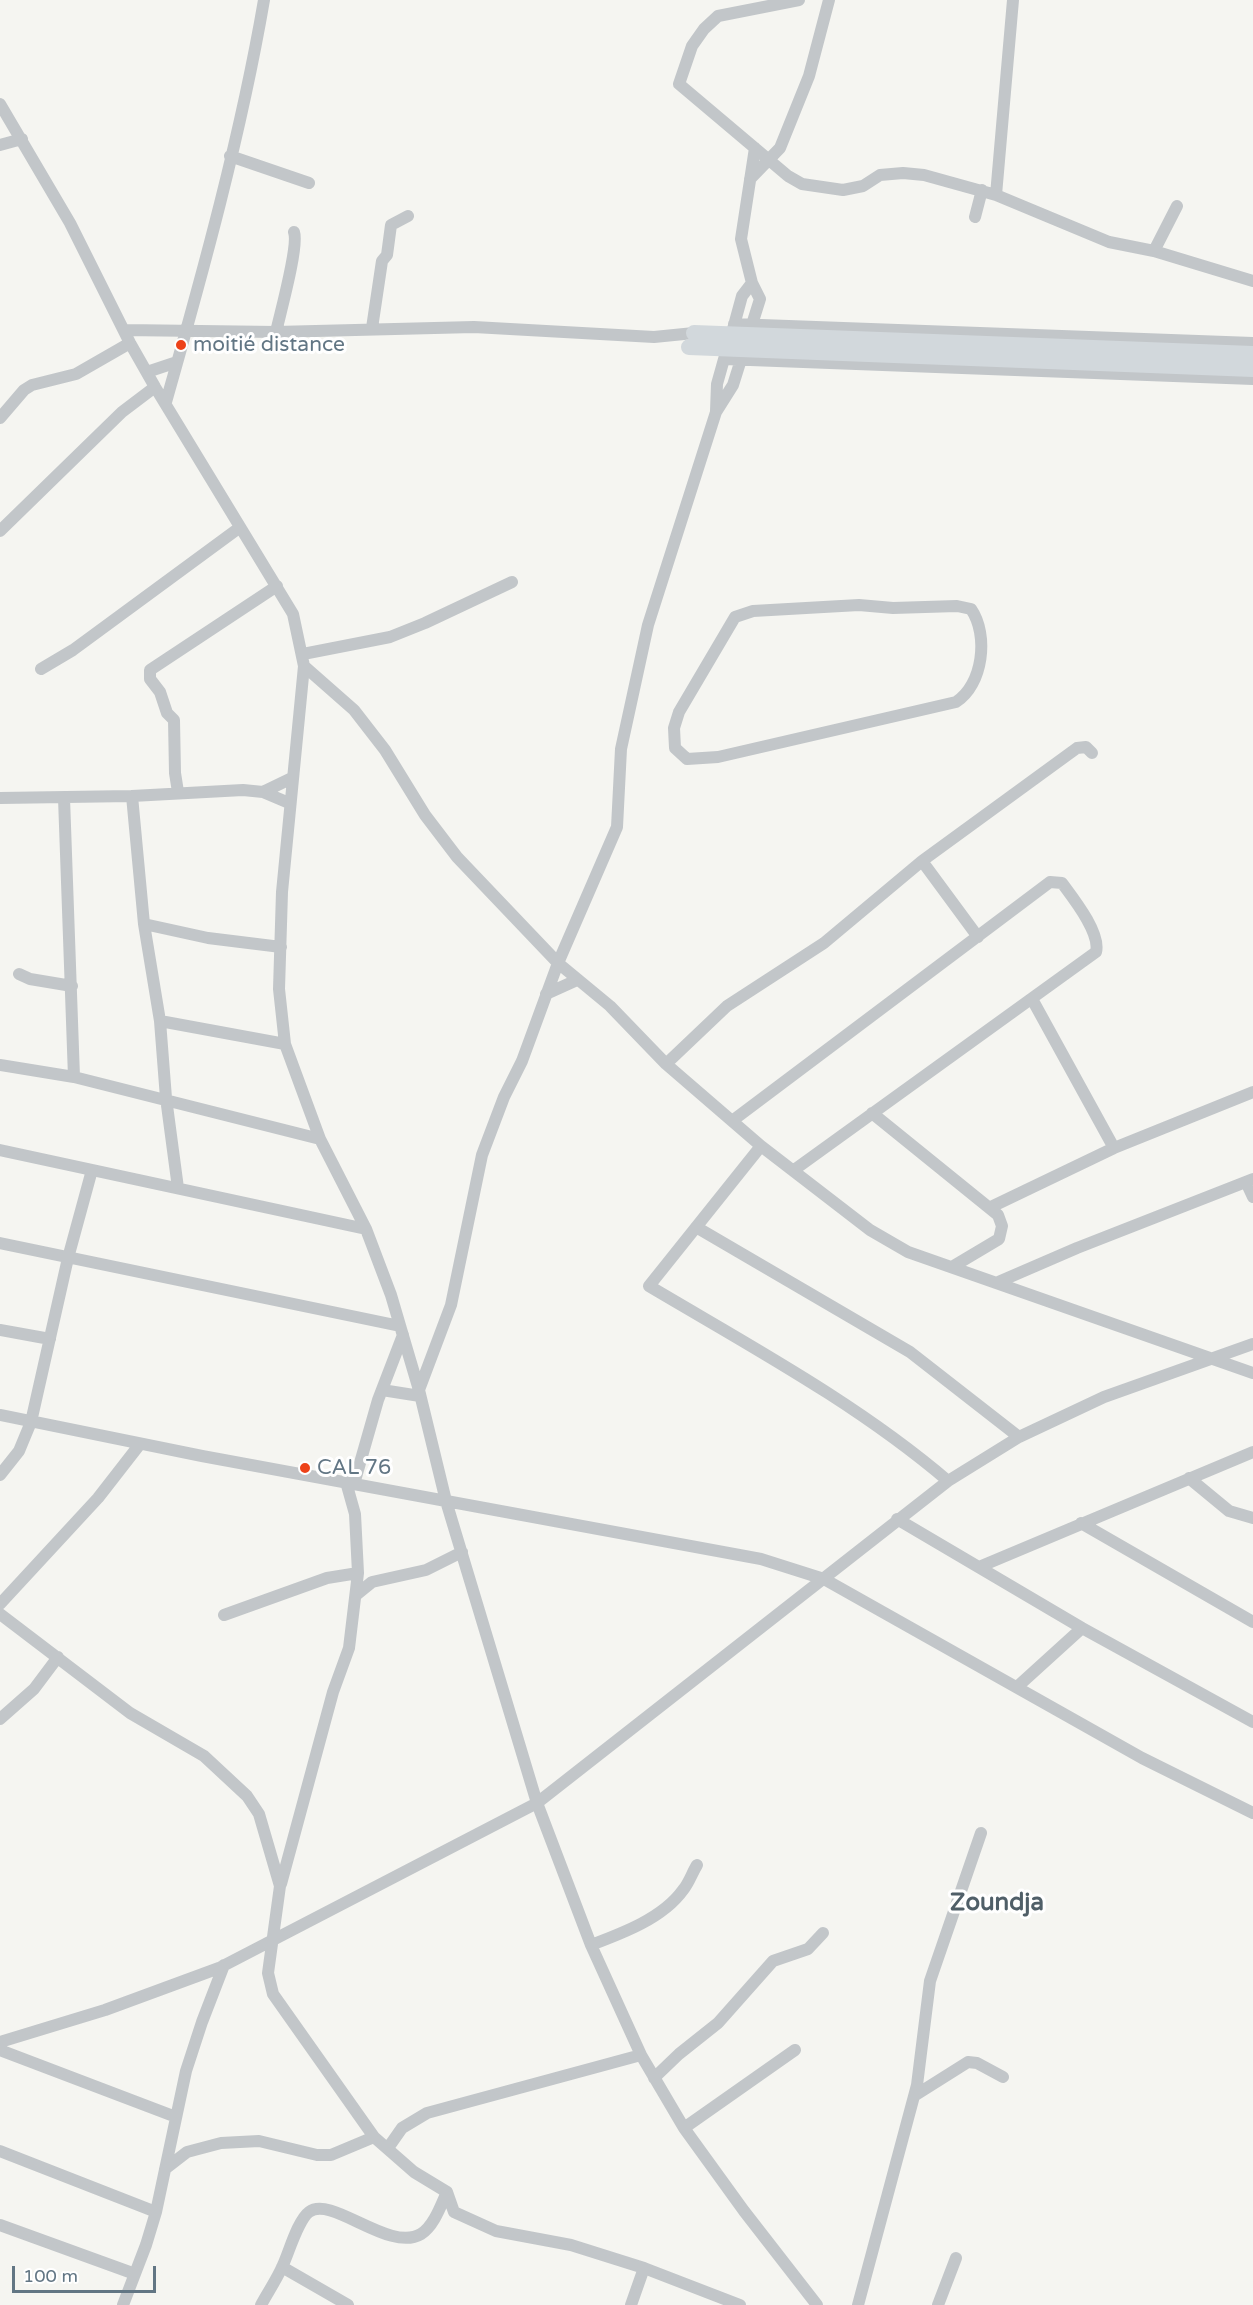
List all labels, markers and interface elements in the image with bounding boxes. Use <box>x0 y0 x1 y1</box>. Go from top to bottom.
place label: moitié distance <box>193 332 345 358</box>
marker: moitié distance <box>174 338 188 352</box>
place label: CAL 76 <box>317 1455 391 1481</box>
marker: CAL 76 <box>298 1461 312 1475</box>
district label: Zoundja <box>950 1890 1044 1918</box>
scale bar <box>15 2254 159 2292</box>
text: 100 m <box>23 2265 78 2287</box>

